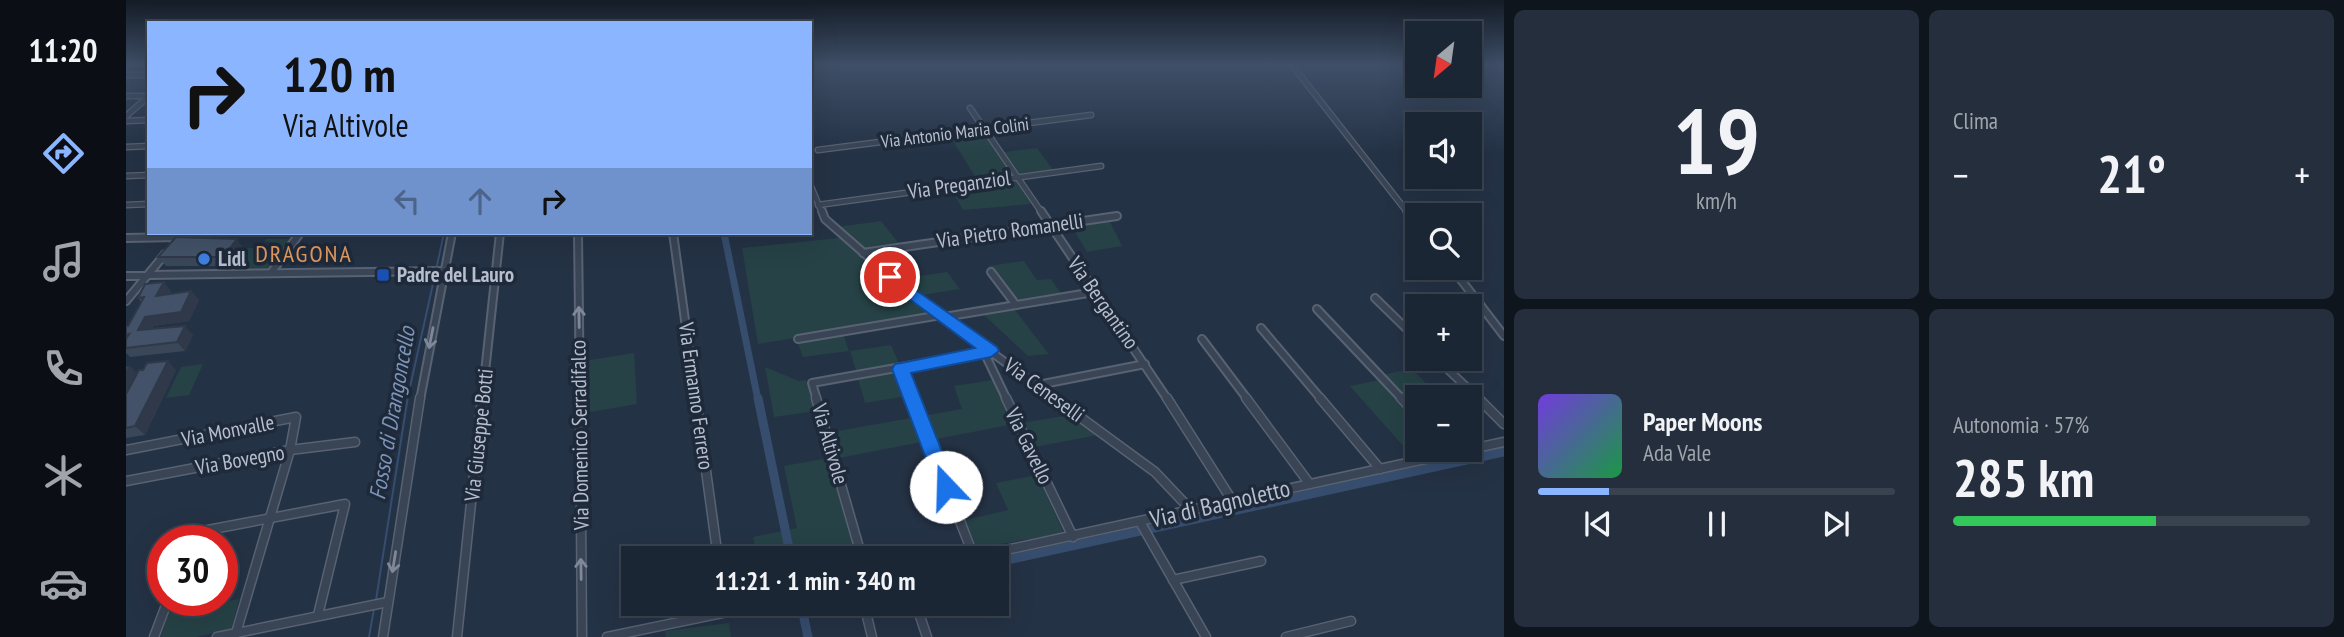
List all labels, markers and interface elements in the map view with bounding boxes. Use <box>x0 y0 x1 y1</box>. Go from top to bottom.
north arrow <box>1405 21 1482 98</box>
map controls <box>1405 21 1482 462</box>
text: 11:20 <box>28 29 98 71</box>
text: 120 m <box>283 42 396 106</box>
icon: right <box>168 49 259 140</box>
text: 19 <box>1673 81 1760 199</box>
text: Via Altivole <box>283 104 409 146</box>
text: Clima <box>1953 106 1998 135</box>
street label: Via Antonio Maria Colini <box>879 112 1030 153</box>
button: sound <box>1405 112 1482 189</box>
icon: directions <box>39 129 88 178</box>
text: 21° <box>2097 140 2166 207</box>
text: − <box>1953 150 1969 199</box>
text: + <box>2294 150 2310 199</box>
street label: Via Preganziol <box>905 164 1012 205</box>
icon: left <box>388 182 426 220</box>
icon: ahead <box>461 182 499 220</box>
icon: right <box>534 182 572 220</box>
text: km/h <box>1696 186 1737 215</box>
button: search <box>1405 203 1482 280</box>
street label: Via Pietro Romanelli <box>934 207 1085 254</box>
icon: music <box>39 237 88 286</box>
district label: DRAGONA <box>255 238 353 269</box>
place label: Lidl <box>218 245 247 272</box>
pin <box>860 247 920 307</box>
street label: Via Bergantino <box>1061 250 1145 354</box>
marker: Lidl <box>196 251 212 267</box>
icon: arrive <box>871 258 909 296</box>
place label: Padre del Lauro <box>397 261 514 288</box>
marker: Padre del Lauro <box>375 267 391 283</box>
button: + <box>1405 294 1482 371</box>
one-way arrow <box>572 306 586 329</box>
street label: Via Ermanno Ferrero <box>673 320 720 471</box>
water label: Fosso di Drangoncello <box>362 322 421 502</box>
one-way arrow <box>424 326 438 349</box>
street label: Via Domenico Serradifalco <box>564 340 595 531</box>
icon: phone <box>39 344 88 393</box>
street label: Via Ceneselli <box>998 351 1090 428</box>
street label: Via Giuseppe Botti <box>458 367 499 504</box>
button: − <box>1405 385 1482 462</box>
street label: Via Altivole <box>806 400 855 487</box>
street label: Via Gavello <box>999 402 1059 488</box>
text: Paper Moons <box>1643 405 1762 438</box>
street label: Via Monvalle <box>178 408 277 453</box>
text: Autonomia · 57% <box>1953 410 2089 439</box>
street label: Via Bovegno <box>192 438 287 481</box>
text: Ada Vale <box>1643 438 1711 467</box>
text: 285 km <box>1953 444 2094 511</box>
position arrow <box>909 450 983 524</box>
icon: climate <box>39 451 88 500</box>
street label: Via di Bagnoletto <box>1146 472 1293 535</box>
icon: previous <box>1579 505 1617 543</box>
icon: pause <box>1698 505 1736 543</box>
icon: next <box>1817 505 1855 543</box>
speed limit sign: 30 <box>147 525 238 616</box>
one-way arrow <box>387 550 400 573</box>
one-way arrow <box>574 558 588 581</box>
icon: car <box>39 559 88 608</box>
text: 11:21 · 1 min · 340 m <box>715 564 915 597</box>

